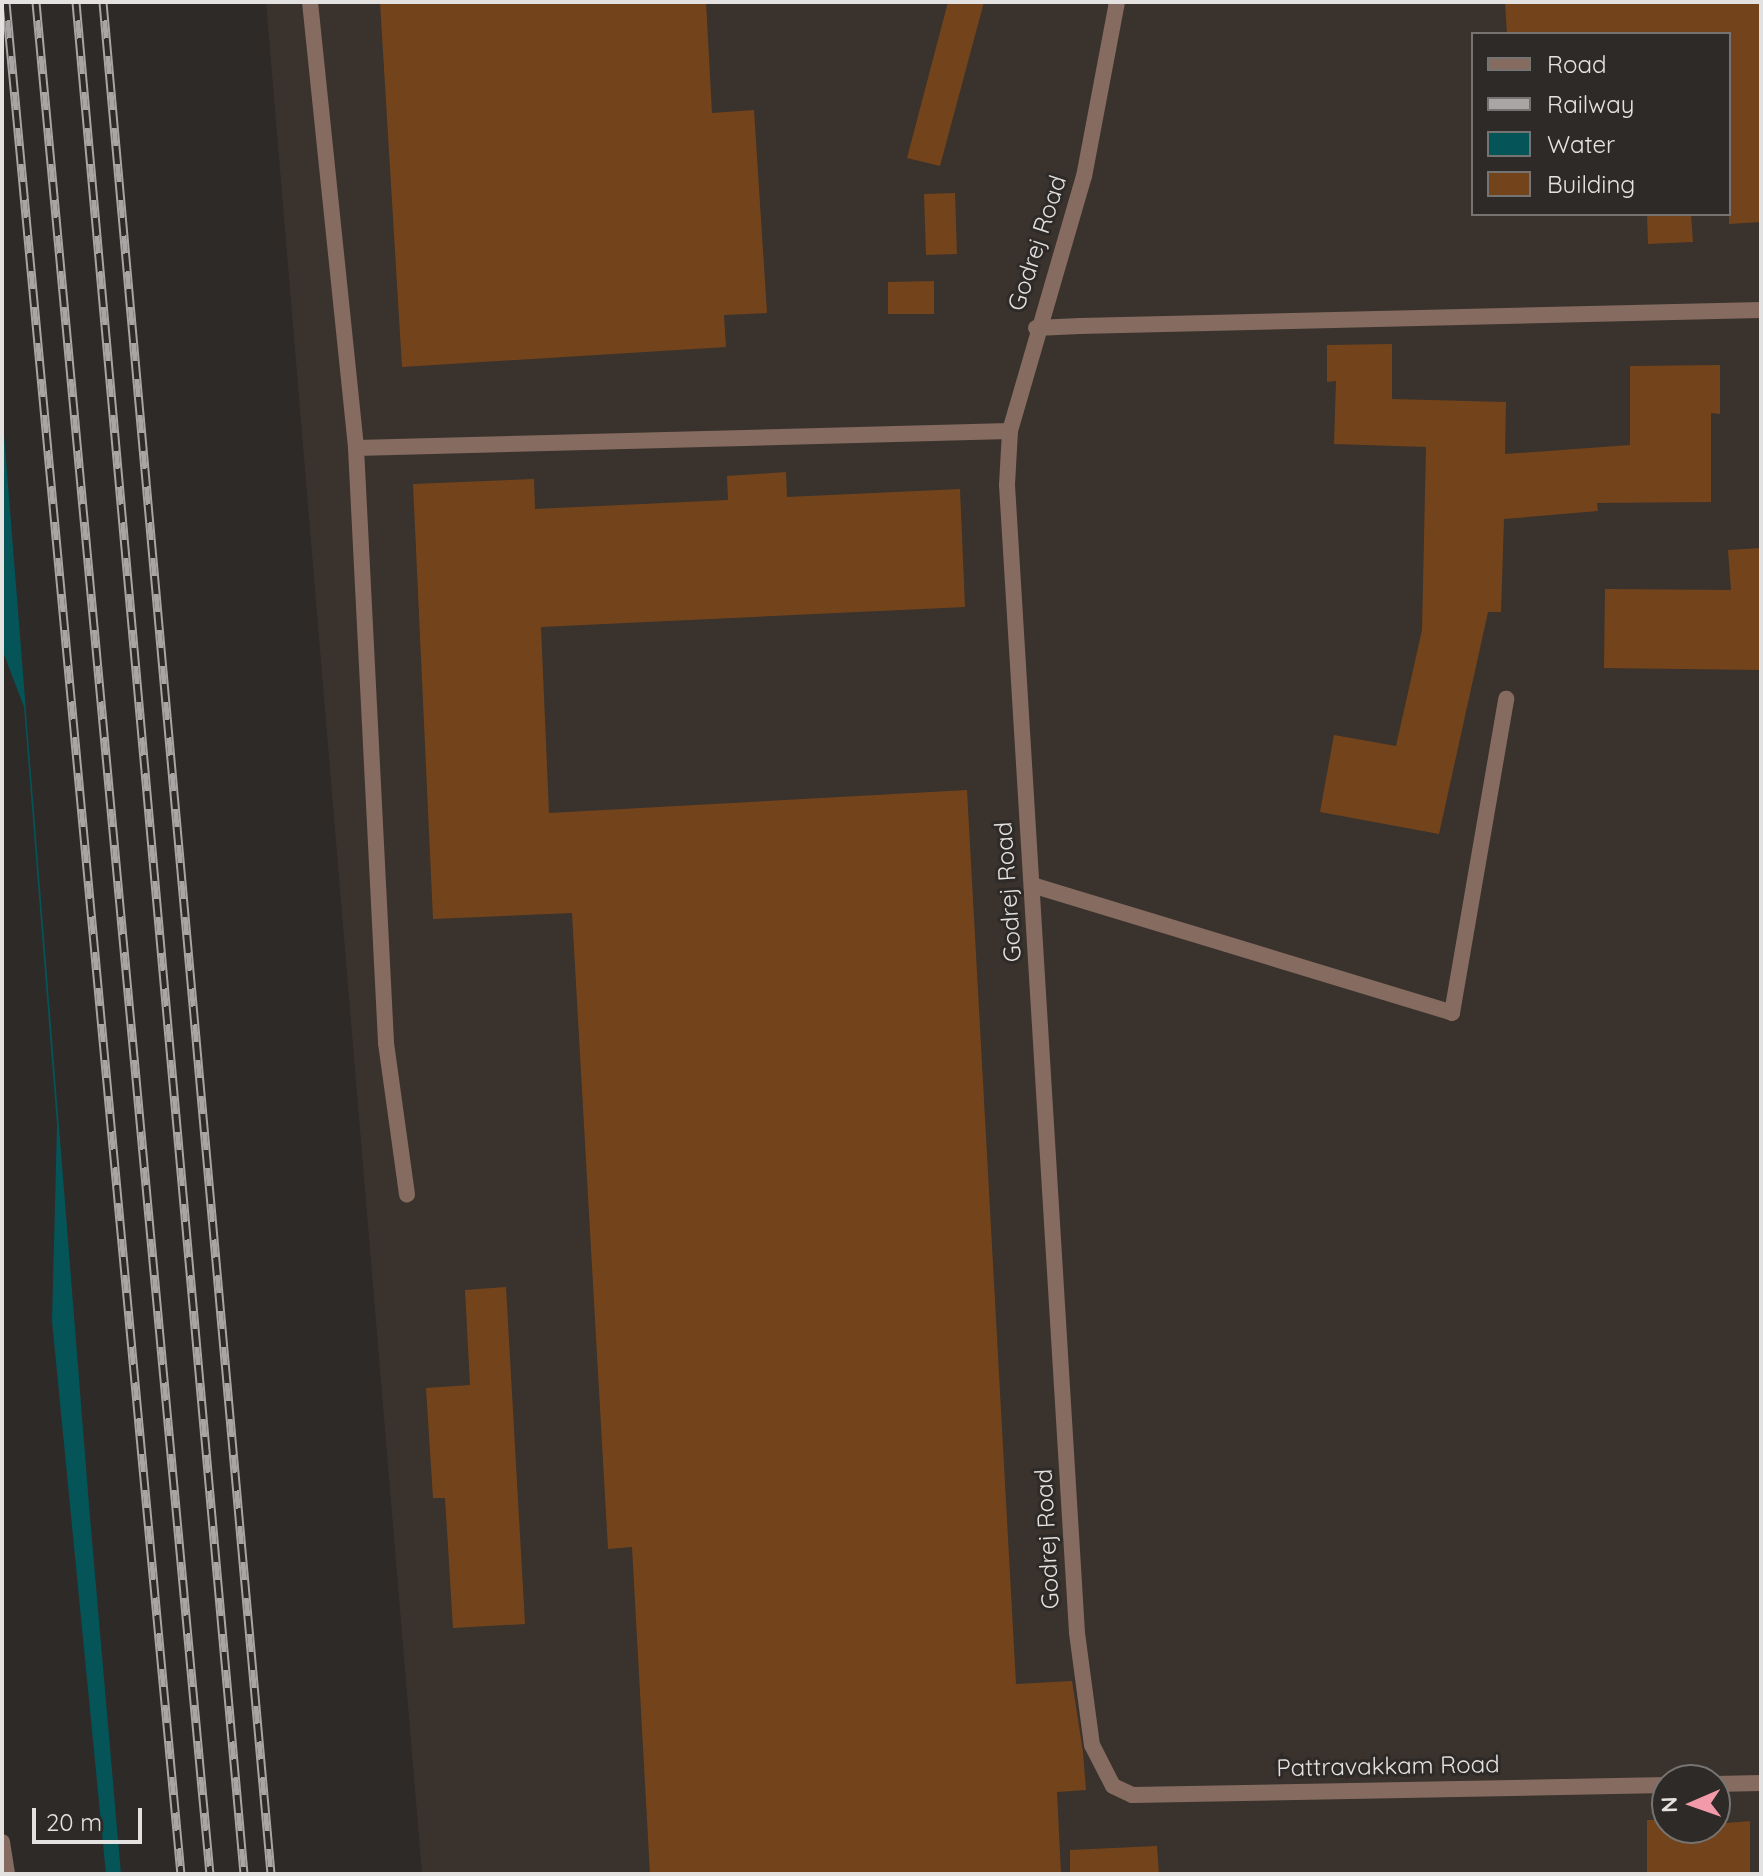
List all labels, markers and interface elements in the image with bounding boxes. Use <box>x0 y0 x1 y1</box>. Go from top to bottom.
legend <box>1471 32 1731 216</box>
text: Road <box>1547 49 1607 79</box>
text: Railway <box>1547 89 1634 119</box>
text: Water <box>1547 129 1615 159</box>
text: Building <box>1547 169 1635 199</box>
street label: Godrej Road <box>1002 172 1072 314</box>
street label: Godrej Road <box>989 821 1027 963</box>
street label: Godrej Road <box>1029 1468 1065 1610</box>
street label: Pattravakkam Road <box>1276 1750 1500 1782</box>
north arrow <box>1651 1764 1731 1844</box>
scale bar <box>36 1792 146 1842</box>
text: N <box>1655 1796 1683 1813</box>
text: 20 m <box>46 1807 102 1837</box>

